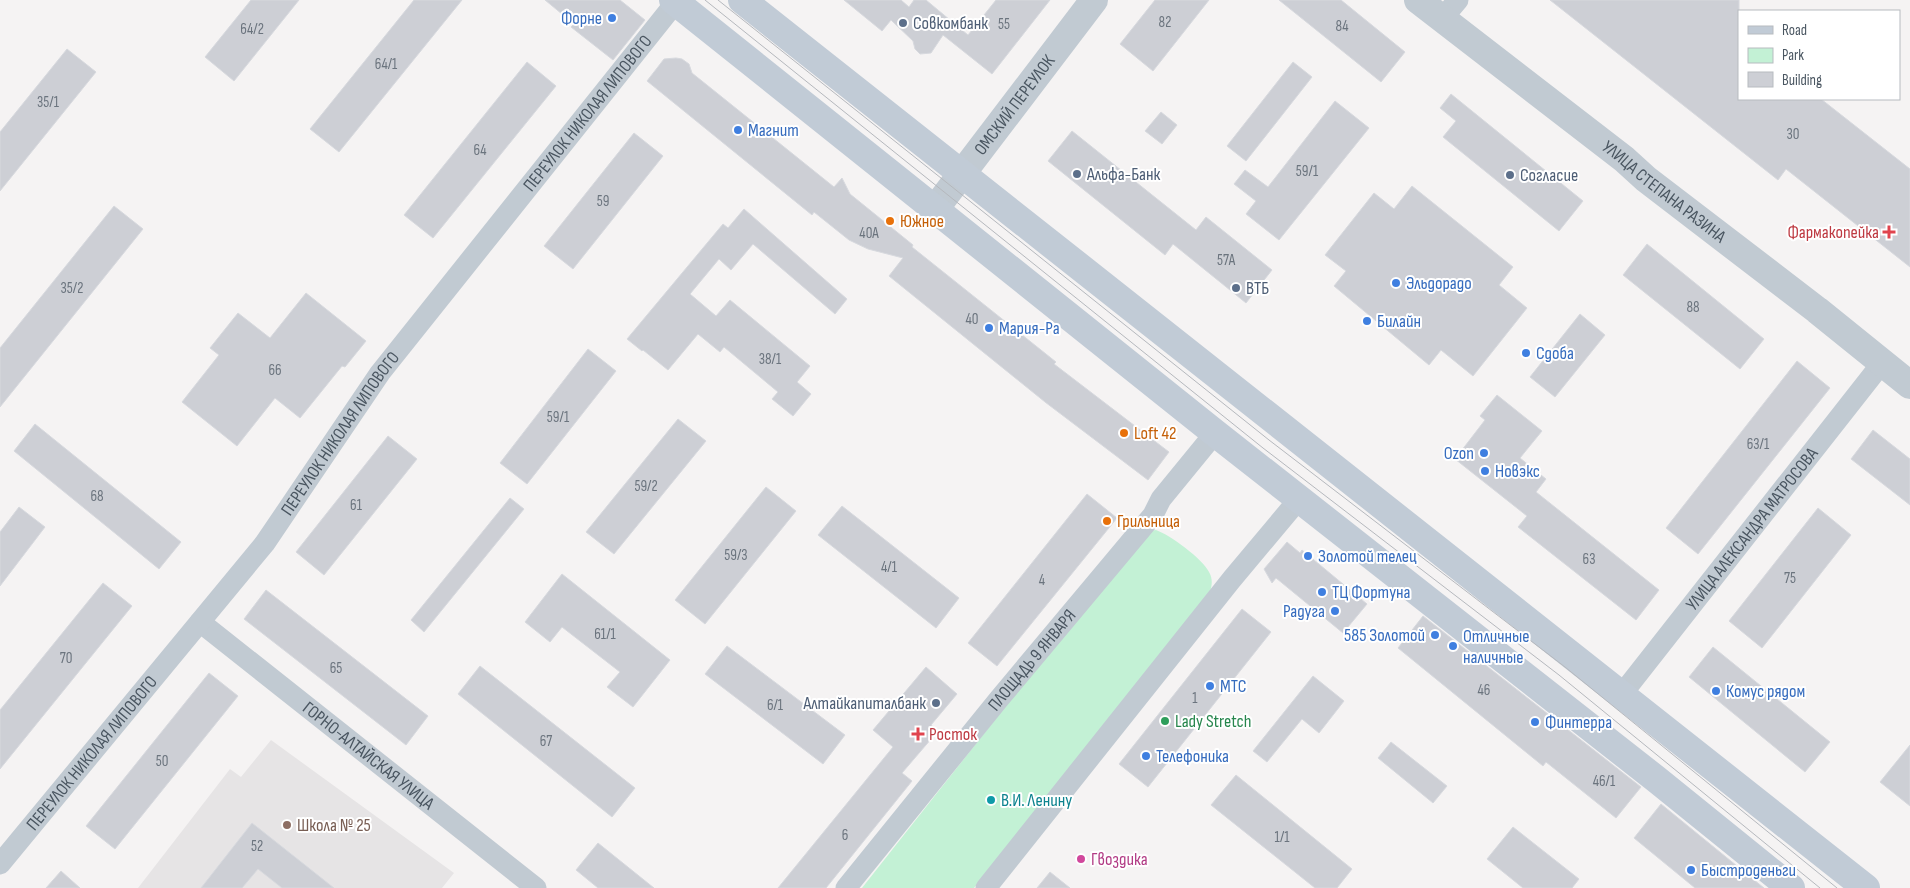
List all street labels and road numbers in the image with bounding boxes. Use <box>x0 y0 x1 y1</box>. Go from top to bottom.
street label: ПЕРЕУЛОК НИКОЛАЯ ЛИПОВОГО <box>519 31 656 195</box>
street label: ОМСКИЙ ПЕРЕУЛОК <box>970 50 1060 159</box>
street label: УЛИЦА СТЕПАНА РАЗИНА <box>1598 136 1730 247</box>
street label: ПЕРЕУЛОК НИКОЛАЯ ЛИПОВОГО <box>276 347 403 519</box>
street label: УЛИЦА АЛЕКСАНДРА МАТРОСОВА <box>1681 443 1822 614</box>
street label: ПЛОЩАДЬ 9 ЯНВАРЯ <box>983 605 1080 715</box>
street label: ПЕРЕУЛОК НИКОЛАЯ ЛИПОВОГО <box>22 672 161 834</box>
street label: ГОРНО-АЛТАЙСКАЯ УЛИЦА <box>299 697 439 814</box>

